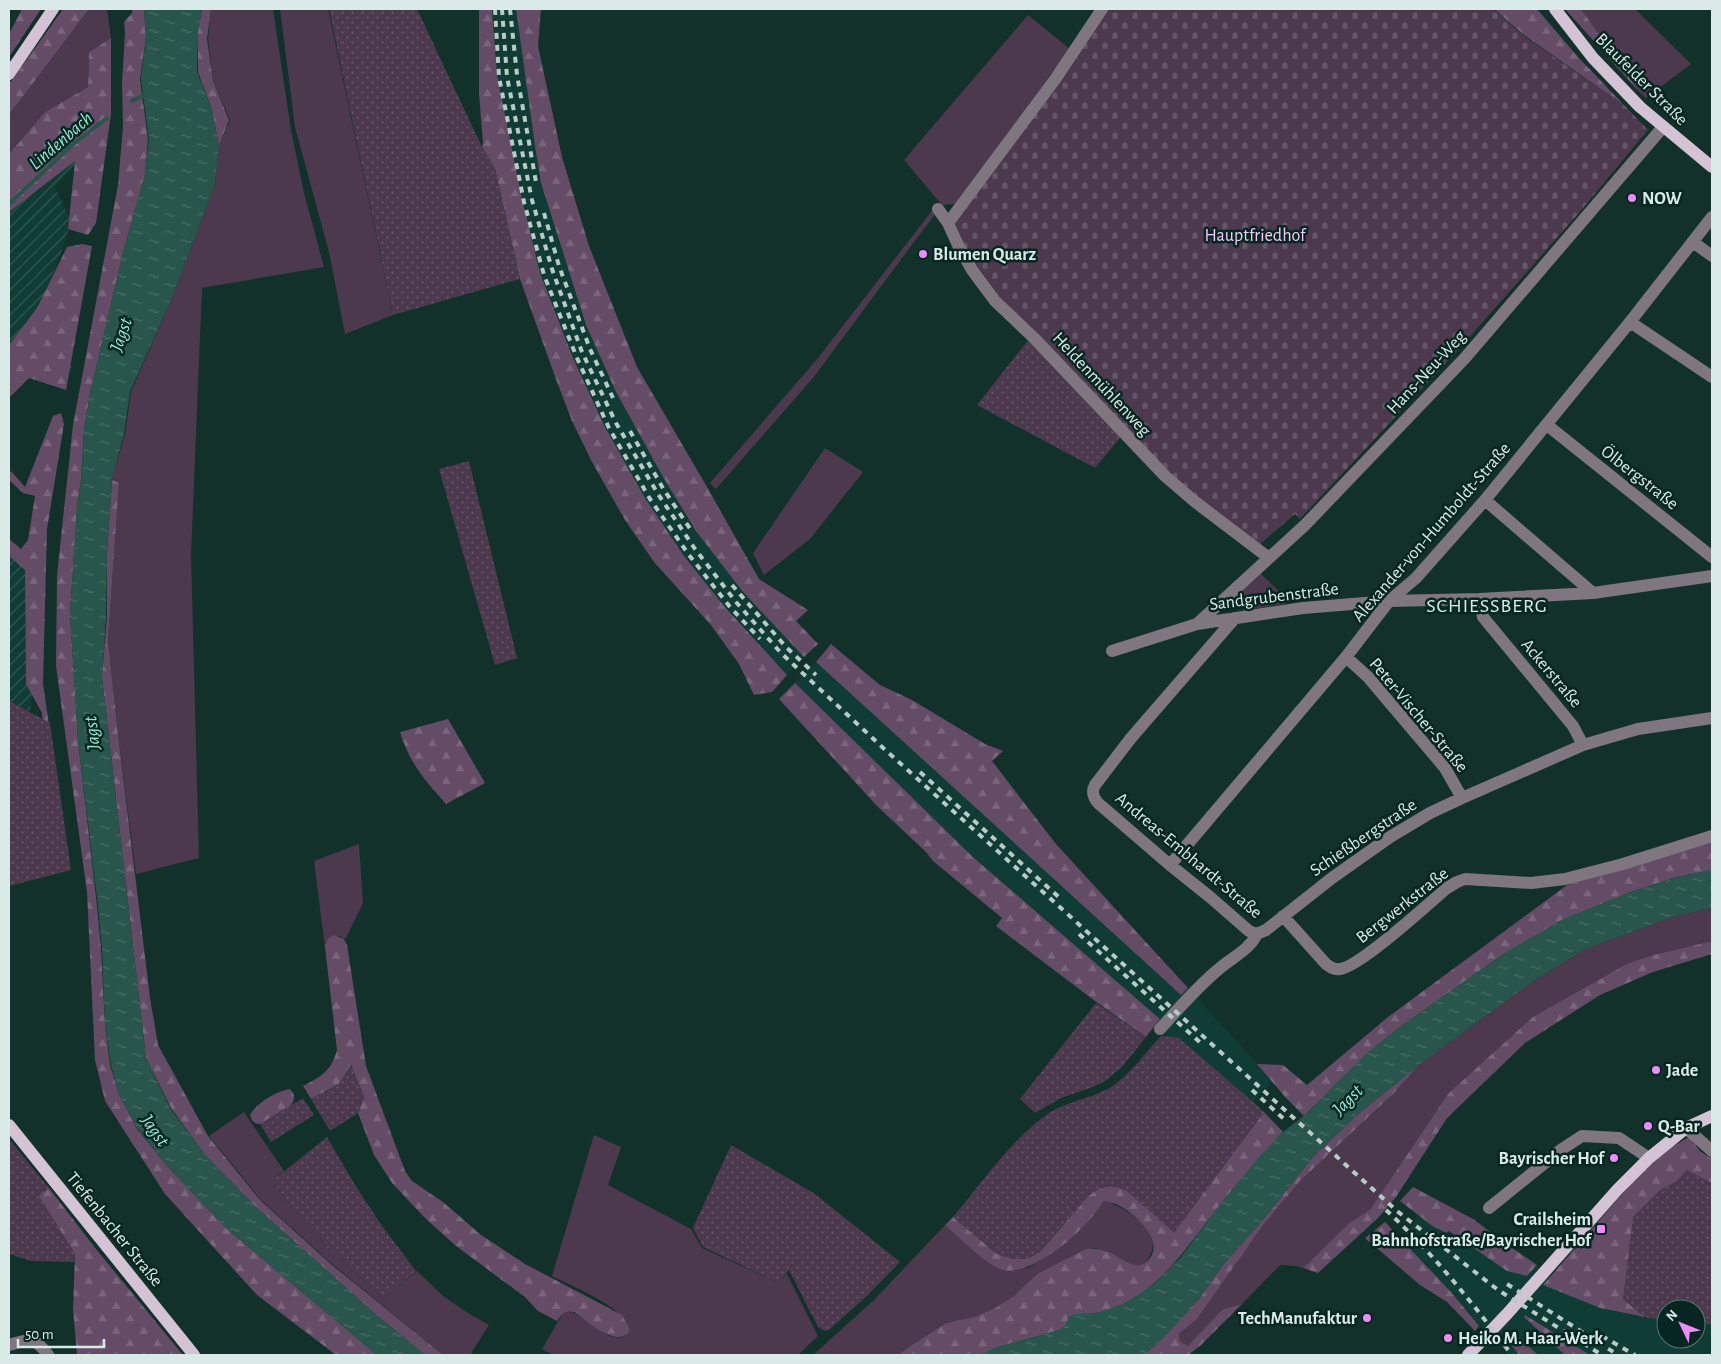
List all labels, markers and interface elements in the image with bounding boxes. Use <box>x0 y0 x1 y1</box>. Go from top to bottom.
street label: Blaufelder Straße <box>1592 30 1691 129</box>
water label: Lindenbach <box>26 109 96 174</box>
place label: NOW <box>1642 190 1683 208</box>
marker: NOW <box>1626 192 1638 204</box>
park label: Hauptfriedhof <box>1205 227 1307 245</box>
place label: Blumen Quarz <box>933 246 1037 264</box>
marker: Blumen Quarz <box>917 248 929 260</box>
water label: Jagst <box>107 315 136 355</box>
street label: Hans-Neu-Weg <box>1384 327 1470 418</box>
street label: Heldenmühlenweg <box>1049 329 1154 440</box>
street label: Alexander-von-Humboldt-Straße <box>1349 440 1514 626</box>
street label: Ölbergstraße <box>1597 441 1683 513</box>
street label: Sandgrubenstraße <box>1208 580 1340 614</box>
district label: SCHIESSBERG <box>1426 596 1548 616</box>
street label: Ackerstraße <box>1517 636 1585 711</box>
street label: Peter-Vischer-Straße <box>1365 655 1471 776</box>
water label: Jagst <box>81 714 104 752</box>
street label: Andreas-Embhardt-Straße <box>1112 789 1265 922</box>
street label: Schießbergstraße <box>1307 796 1420 880</box>
street label: Bergwerkstraße <box>1353 864 1452 947</box>
place label: Jade <box>1666 1062 1698 1080</box>
marker: Jade <box>1650 1064 1662 1076</box>
water label: Jagst <box>1328 1081 1367 1120</box>
water label: Jagst <box>137 1111 173 1151</box>
place label: Q-Bar <box>1658 1118 1701 1136</box>
marker: Q-Bar <box>1642 1120 1654 1132</box>
place label: Bayrischer Hof <box>1499 1150 1606 1168</box>
marker: Bayrischer Hof <box>1608 1152 1620 1164</box>
street label: Tiefenbacher Straße <box>63 1169 166 1290</box>
place label: Crailsheim Bahnhofstraße/Bayrischer Hof <box>1371 1211 1593 1250</box>
marker: Crailsheim Bahnhofstraße/Bayrischer Hof <box>1595 1223 1607 1235</box>
north arrow <box>1656 1299 1706 1349</box>
text: N <box>1664 1307 1681 1324</box>
place label: TechManufaktur <box>1238 1310 1358 1328</box>
marker: TechManufaktur <box>1361 1312 1373 1324</box>
scale bar <box>18 1316 104 1348</box>
text: 50 m <box>25 1327 54 1342</box>
place label: Heiko M. Haar-Werk <box>1458 1330 1603 1348</box>
marker: Heiko M. Haar-Werk <box>1442 1332 1454 1344</box>

